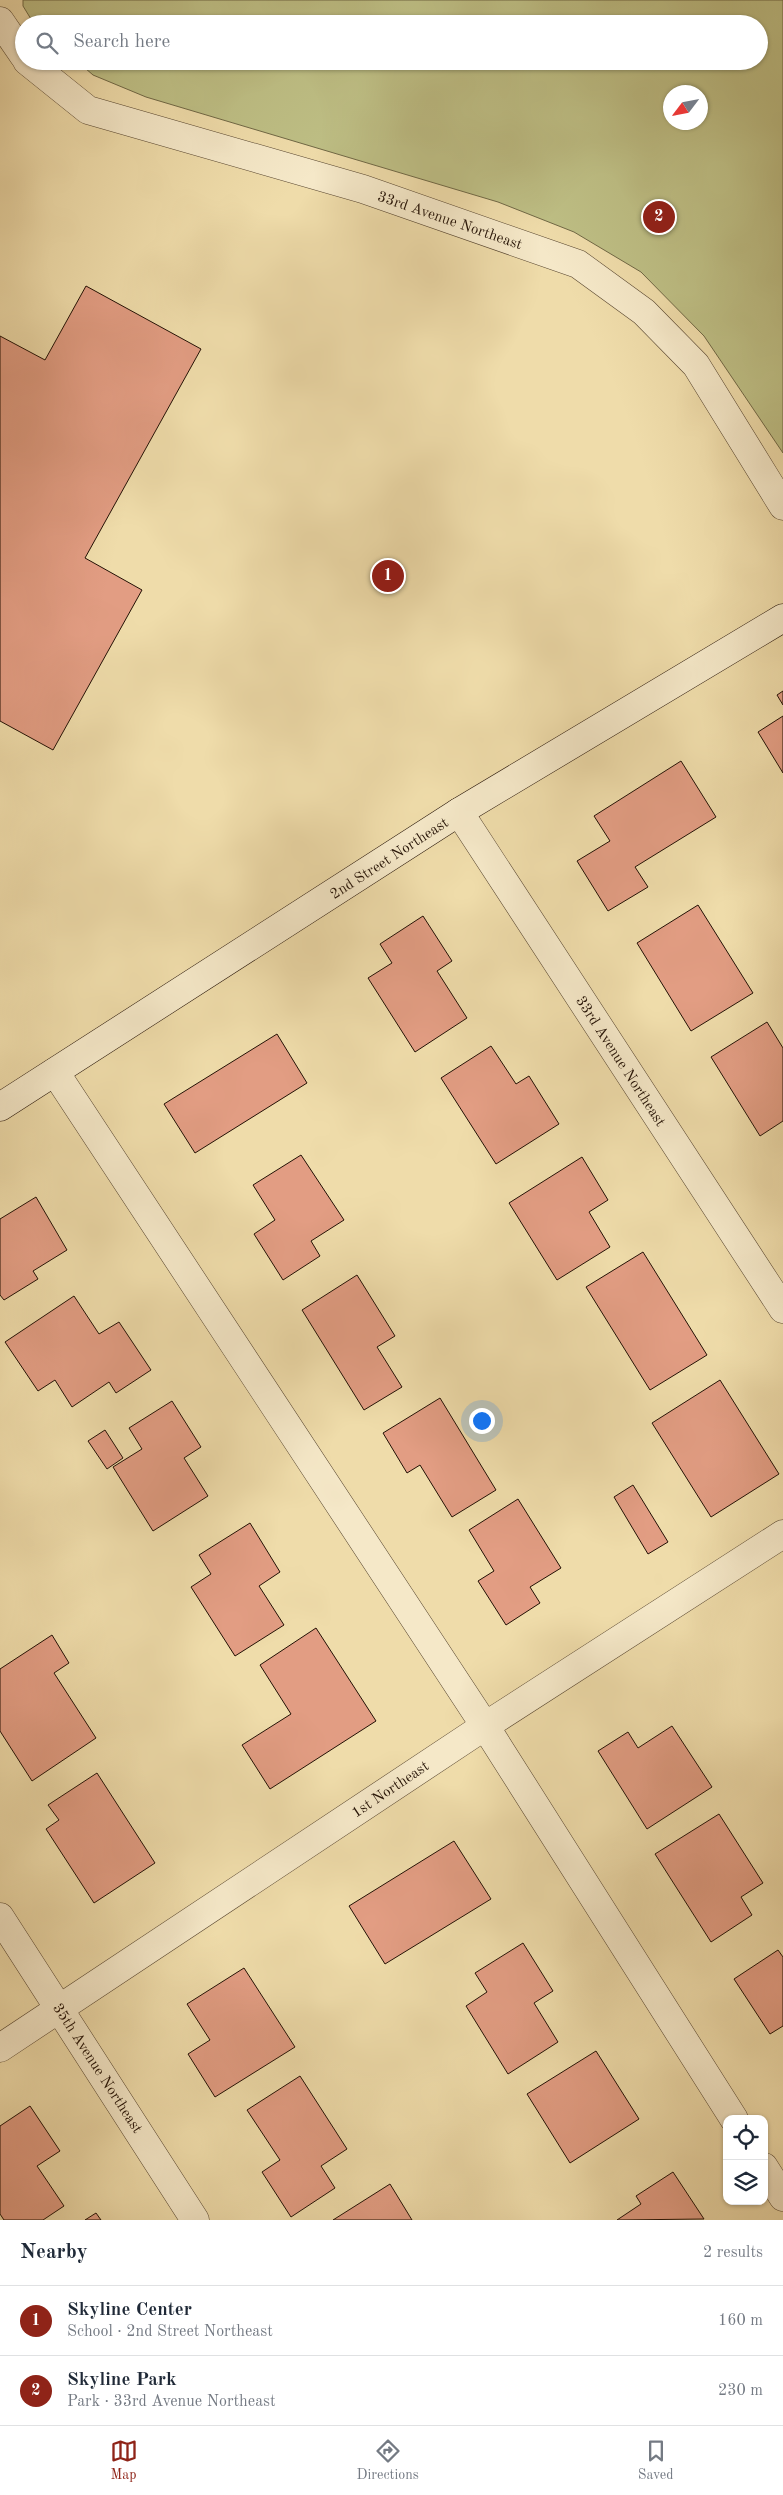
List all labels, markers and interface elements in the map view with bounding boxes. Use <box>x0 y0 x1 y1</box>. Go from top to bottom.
search box <box>15 15 768 70</box>
icon: search <box>33 29 61 57</box>
text: Search here <box>73 33 170 52</box>
north arrow <box>663 85 708 130</box>
street label: 33rd Avenue Northeast <box>375 190 524 253</box>
pin: 2 <box>643 198 675 236</box>
pin: 1 <box>372 557 404 595</box>
street label: 2nd Street Northeast <box>328 816 452 903</box>
street label: 33rd Avenue Northeast <box>572 994 667 1130</box>
your location <box>469 1408 495 1434</box>
street label: 1st Northeast <box>350 1759 432 1821</box>
street label: 35th Avenue Northeast <box>49 2001 144 2136</box>
map controls <box>723 2115 768 2205</box>
button: locate <box>723 2115 768 2160</box>
button: layers <box>723 2160 768 2205</box>
text: Nearby <box>20 2242 88 2263</box>
text: 2 results <box>703 2245 763 2261</box>
text: Skyline Center <box>67 2301 192 2320</box>
text: 1 <box>31 2313 41 2329</box>
text: 160 m <box>718 2313 763 2329</box>
text: School · 2nd Street Northeast <box>67 2324 273 2340</box>
text: Skyline Park <box>67 2371 177 2390</box>
text: 2 <box>31 2383 41 2399</box>
text: 230 m <box>718 2383 763 2399</box>
text: Park · 33rd Avenue Northeast <box>67 2394 276 2410</box>
tab: Map <box>110 2437 138 2484</box>
tab: Directions <box>357 2437 419 2484</box>
tab: Saved <box>638 2437 673 2484</box>

